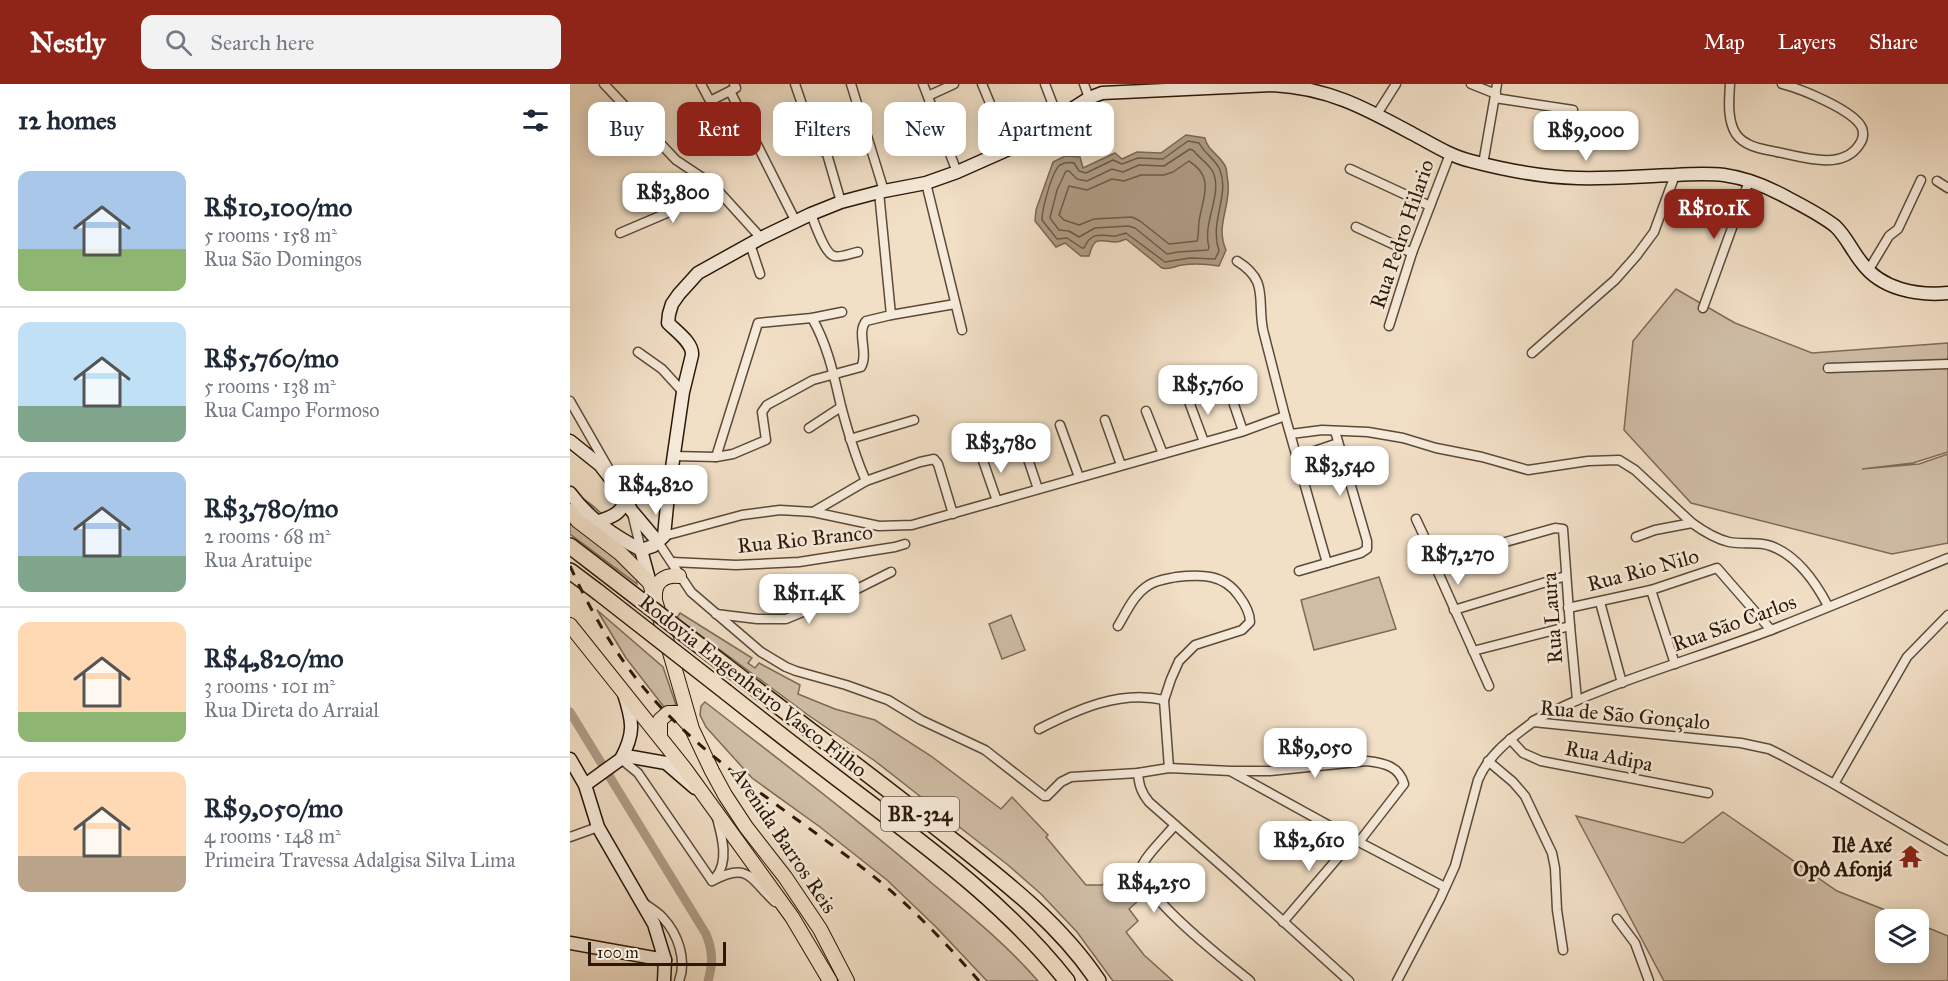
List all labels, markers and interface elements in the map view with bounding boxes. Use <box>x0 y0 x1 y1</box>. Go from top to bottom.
search box <box>141 15 561 69</box>
text: Nestly <box>30 25 105 60</box>
icon: search <box>162 26 195 59</box>
text: Search here <box>210 29 314 56</box>
text: Map <box>1704 29 1745 55</box>
text: Layers <box>1778 29 1836 55</box>
text: Share <box>1869 29 1918 55</box>
chip: Buy <box>588 102 665 156</box>
chip: Rent <box>677 102 761 156</box>
chip: Filters <box>773 102 872 156</box>
chip: New <box>884 102 966 156</box>
chip: Apartment <box>978 102 1114 156</box>
text: 12 homes <box>18 104 116 136</box>
icon: filters <box>519 104 552 137</box>
pin: R$9,000 <box>1531 111 1641 162</box>
text: R$9,000 <box>1548 118 1624 142</box>
street label: Rua Pedro Hilario <box>1364 156 1440 312</box>
pin: R$3,800 <box>618 173 728 224</box>
text: R$3,800 <box>636 180 710 204</box>
pin: R$10.1K <box>1659 189 1769 240</box>
text: R$10,100/mo <box>204 191 352 223</box>
icon: home <box>66 195 138 267</box>
text: R$10.1K <box>1678 196 1750 220</box>
text: 5 rooms · 158 m² <box>204 223 337 247</box>
text: Rua São Domingos <box>204 247 362 271</box>
text: R$5,760/mo <box>204 342 339 374</box>
icon: home <box>66 346 138 418</box>
pin: R$5,760 <box>1153 365 1263 416</box>
text: R$5,760 <box>1172 372 1244 396</box>
text: 5 rooms · 138 m² <box>204 374 336 398</box>
text: Rua Campo Formoso <box>204 398 380 422</box>
pin: R$3,780 <box>946 423 1056 474</box>
text: R$3,780 <box>965 430 1037 454</box>
pin: R$3,540 <box>1285 446 1395 497</box>
text: R$3,540 <box>1305 453 1375 477</box>
pin: R$4,820 <box>601 465 711 516</box>
text: R$4,820 <box>619 472 693 496</box>
text: R$3,780/mo <box>204 492 338 524</box>
icon: home <box>66 496 138 568</box>
street label: Rua Rio Branco <box>736 519 874 559</box>
text: 2 rooms · 68 m² <box>204 524 331 548</box>
pin: R$7,270 <box>1403 535 1513 586</box>
text: R$7,270 <box>1421 542 1495 566</box>
street label: Rua Rio Nilo <box>1584 543 1702 597</box>
text: Rua Aratuipe <box>204 548 312 572</box>
street label: Rua Laura <box>1536 571 1568 665</box>
pin: R$11.4K <box>754 574 864 625</box>
text: R$11.4K <box>773 581 845 605</box>
street label: Rua São Carlos <box>1668 588 1800 658</box>
street label: Rodovia Engenheiro Vasco Filho <box>634 589 872 783</box>
text: R$4,820/mo <box>204 642 344 674</box>
icon: home <box>66 646 138 718</box>
text: 3 rooms · 101 m² <box>204 674 335 698</box>
street label: Rua de São Gonçalo <box>1539 695 1711 735</box>
text: Rua Direta do Arraial <box>204 698 379 722</box>
pin: R$9,050 <box>1260 728 1370 779</box>
text: R$9,050 <box>1278 735 1352 759</box>
street label: Rua Adipa <box>1563 735 1655 777</box>
street label: Avenida Barros Reis <box>725 761 843 918</box>
text: R$9,050/mo <box>204 792 343 824</box>
icon: home <box>66 796 138 868</box>
road number: BR-324 <box>881 797 959 831</box>
pin: R$2,610 <box>1254 821 1364 872</box>
text: 4 rooms · 148 m² <box>204 824 341 848</box>
text: R$2,610 <box>1273 828 1345 852</box>
place label: Ilê Axé Opô Afonjá <box>1793 832 1893 882</box>
temple icon: Ilê Axé Opô Afonjá <box>1897 844 1923 870</box>
text: Primeira Travessa Adalgisa Silva Lima <box>204 848 515 872</box>
pin: R$4,250 <box>1099 863 1209 914</box>
text: R$4,250 <box>1117 870 1191 894</box>
map controls <box>1875 909 1929 963</box>
button: layers <box>1875 909 1929 963</box>
scale bar <box>588 939 726 966</box>
text: 100 m <box>597 943 639 962</box>

